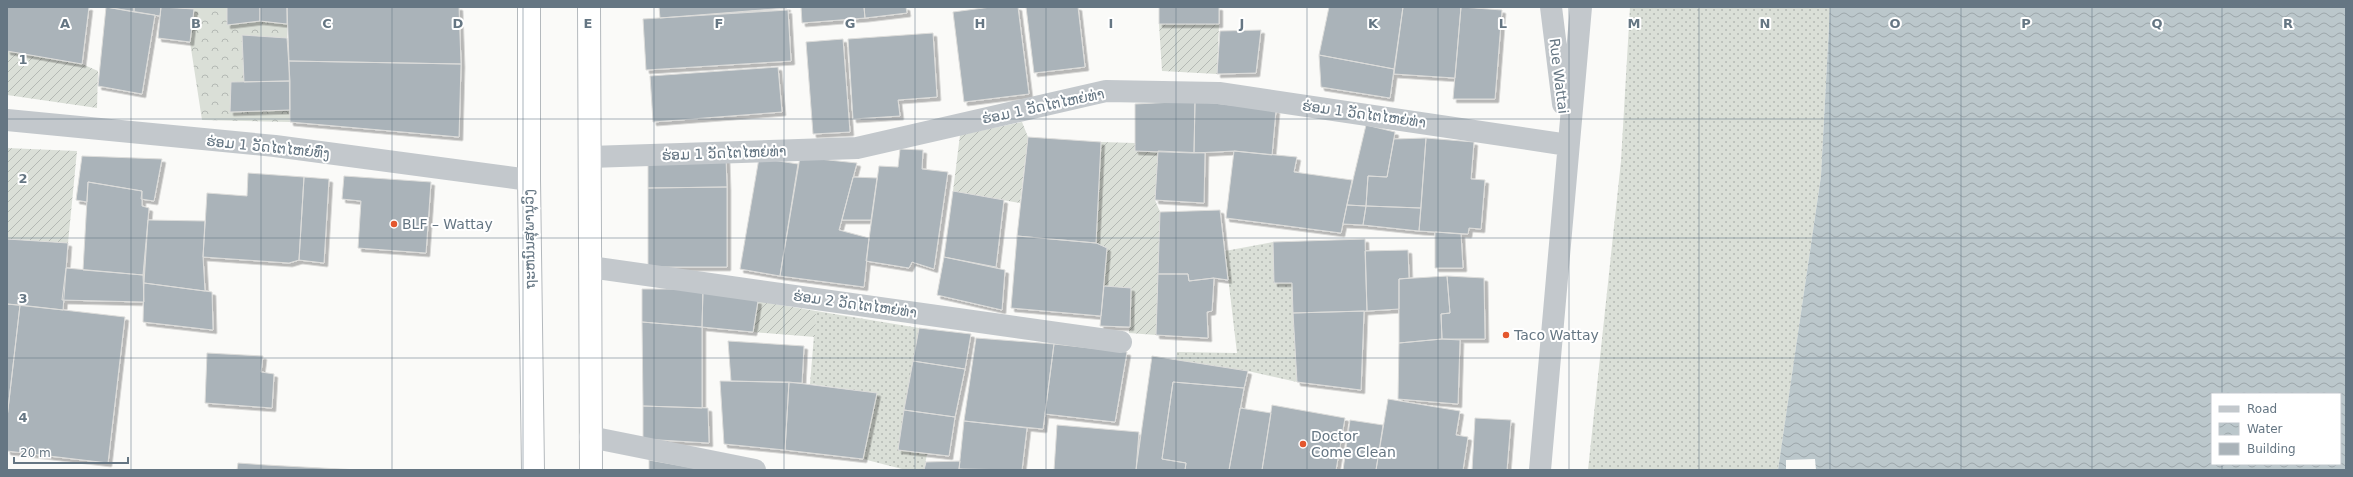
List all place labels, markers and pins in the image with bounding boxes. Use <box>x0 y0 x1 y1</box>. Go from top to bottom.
place label: BLF – Wattay <box>402 216 493 232</box>
marker: BLF – Wattay <box>389 219 399 229</box>
place label: Taco Wattay <box>1513 327 1599 343</box>
marker: Taco Wattay <box>1501 330 1511 340</box>
place label: Doctor Come Clean <box>1311 428 1396 460</box>
marker: Doctor Come Clean <box>1298 439 1308 449</box>

